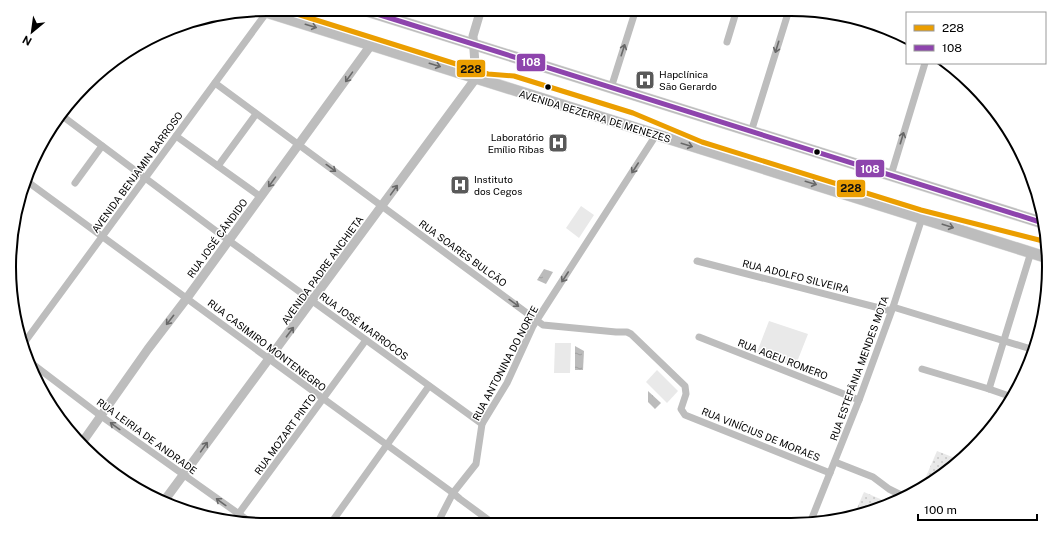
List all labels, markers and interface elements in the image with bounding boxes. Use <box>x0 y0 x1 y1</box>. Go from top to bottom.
north arrow <box>12 12 52 52</box>
legend <box>906 12 1046 64</box>
text: 228 <box>942 21 964 35</box>
one-way arrow <box>304 23 317 30</box>
text: N <box>20 33 34 48</box>
one-way arrow <box>773 40 780 53</box>
text: 108 <box>942 41 962 55</box>
one-way arrow <box>619 45 627 57</box>
line badge: 108 <box>516 53 546 72</box>
text: 108 <box>521 56 541 68</box>
line badge: 228 <box>456 59 486 78</box>
one-way arrow <box>428 62 441 69</box>
text: 228 <box>460 63 482 75</box>
place label: Hapclínica São Gerardo <box>659 68 717 92</box>
hospital icon: Hapclínica São Gerardo <box>634 69 656 91</box>
one-way arrow <box>344 71 353 82</box>
unlabelled marker <box>543 82 553 92</box>
street label: AVENIDA BEZERRA DE MENEZES <box>518 87 673 145</box>
street label: AVENIDA BENJAMIN BARROSO <box>89 109 185 235</box>
place label: Laboratório Emílio Ribas <box>488 131 544 155</box>
hospital icon: Laboratório Emílio Ribas <box>547 132 569 154</box>
one-way arrow <box>899 132 906 145</box>
one-way arrow <box>680 142 693 149</box>
unlabelled marker <box>812 147 822 157</box>
line badge: 108 <box>855 159 885 178</box>
one-way arrow <box>631 162 639 174</box>
text: 108 <box>860 163 880 175</box>
one-way arrow <box>325 164 336 172</box>
place label: Instituto dos Cegos <box>474 173 522 197</box>
hospital icon: Instituto dos Cegos <box>449 174 471 196</box>
one-way arrow <box>268 176 276 187</box>
line badge: 228 <box>836 179 866 198</box>
one-way arrow <box>804 180 817 187</box>
text: 228 <box>840 182 862 194</box>
one-way arrow <box>390 184 399 195</box>
street label: RUA JOSÉ CÂNDIDO <box>184 196 250 280</box>
street label: AVENIDA PADRE ANCHIETA <box>279 213 365 327</box>
street label: RUA SOARES BULCÃO <box>417 217 509 289</box>
one-way arrow <box>942 223 955 230</box>
street label: RUA ADOLFO SILVEIRA <box>741 257 851 295</box>
one-way arrow <box>561 271 569 282</box>
street label: RUA JOSÉ MARROCOS <box>317 290 411 362</box>
street label: RUA ESTEFÂNIA MENDES MOTA <box>827 294 891 442</box>
street label: RUA CASIMIRO MONTENEGRO <box>205 297 329 393</box>
one-way arrow <box>509 299 520 307</box>
street label: RUA ANTONINA DO NORTE <box>470 303 540 423</box>
one-way arrow <box>165 314 174 325</box>
one-way arrow <box>286 327 294 338</box>
street label: RUA AGEU ROMERO <box>736 336 830 382</box>
street label: RUA MOZART PINTO <box>252 391 318 477</box>
street label: RUA LEIRIA DE ANDRADE <box>95 396 199 476</box>
street label: RUA VINÍCIUS DE MORAES <box>700 405 822 463</box>
one-way arrow <box>110 422 121 430</box>
one-way arrow <box>200 442 208 453</box>
scale bar <box>918 496 1037 522</box>
one-way arrow <box>216 497 227 506</box>
text: 100 m <box>924 503 957 517</box>

